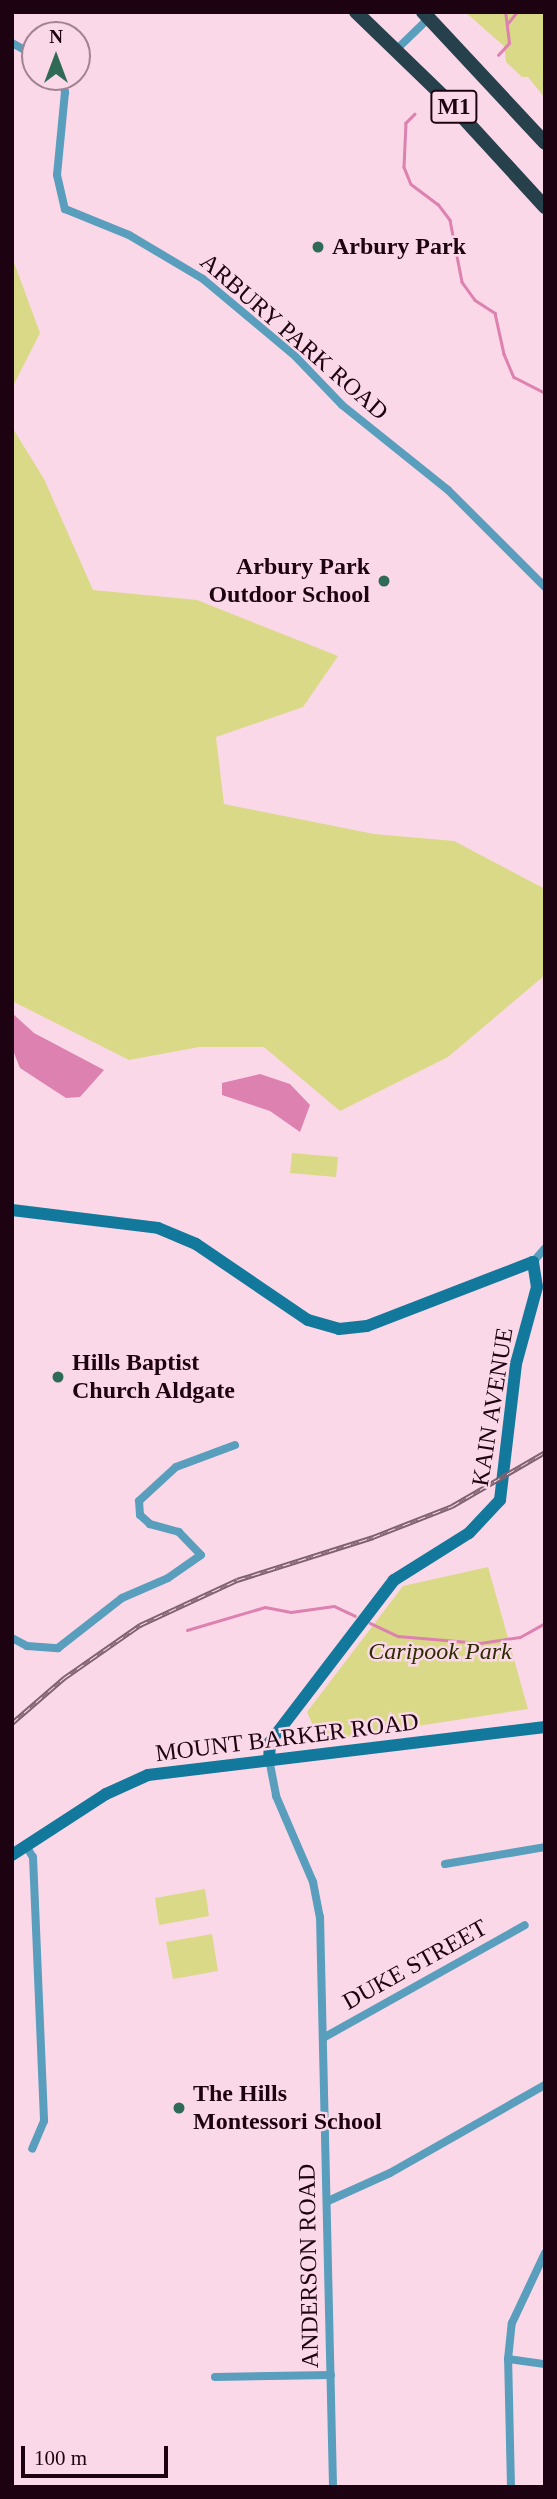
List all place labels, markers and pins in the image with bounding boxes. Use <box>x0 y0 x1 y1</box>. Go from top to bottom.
place label: Arbury Park <box>332 233 466 261</box>
marker: Arbury Park <box>310 239 326 255</box>
place label: Arbury Park Outdoor School <box>208 553 370 609</box>
marker: Arbury Park Outdoor School <box>376 573 392 589</box>
place label: Hills Baptist Church Aldgate <box>72 1349 236 1405</box>
marker: Hills Baptist Church Aldgate <box>50 1369 66 1385</box>
place label: The Hills Montessori School <box>193 2080 382 2136</box>
marker: The Hills Montessori School <box>171 2100 187 2116</box>

